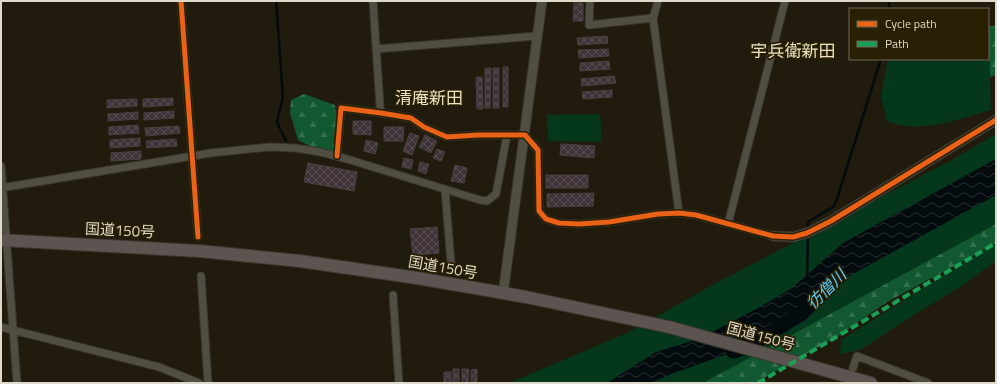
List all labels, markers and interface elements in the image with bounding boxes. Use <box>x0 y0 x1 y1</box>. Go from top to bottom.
legend <box>849 8 989 60</box>
text: Cycle path <box>885 14 937 33</box>
text: Path <box>885 34 909 53</box>
district label: 宇兵衛新田 <box>751 38 836 64</box>
district label: 清庵新田 <box>395 85 463 111</box>
street label: 国道150号 <box>84 217 156 243</box>
street label: 国道150号 <box>406 250 480 284</box>
water label: 彷僧川 <box>801 262 853 314</box>
street label: 国道150号 <box>724 316 798 356</box>

